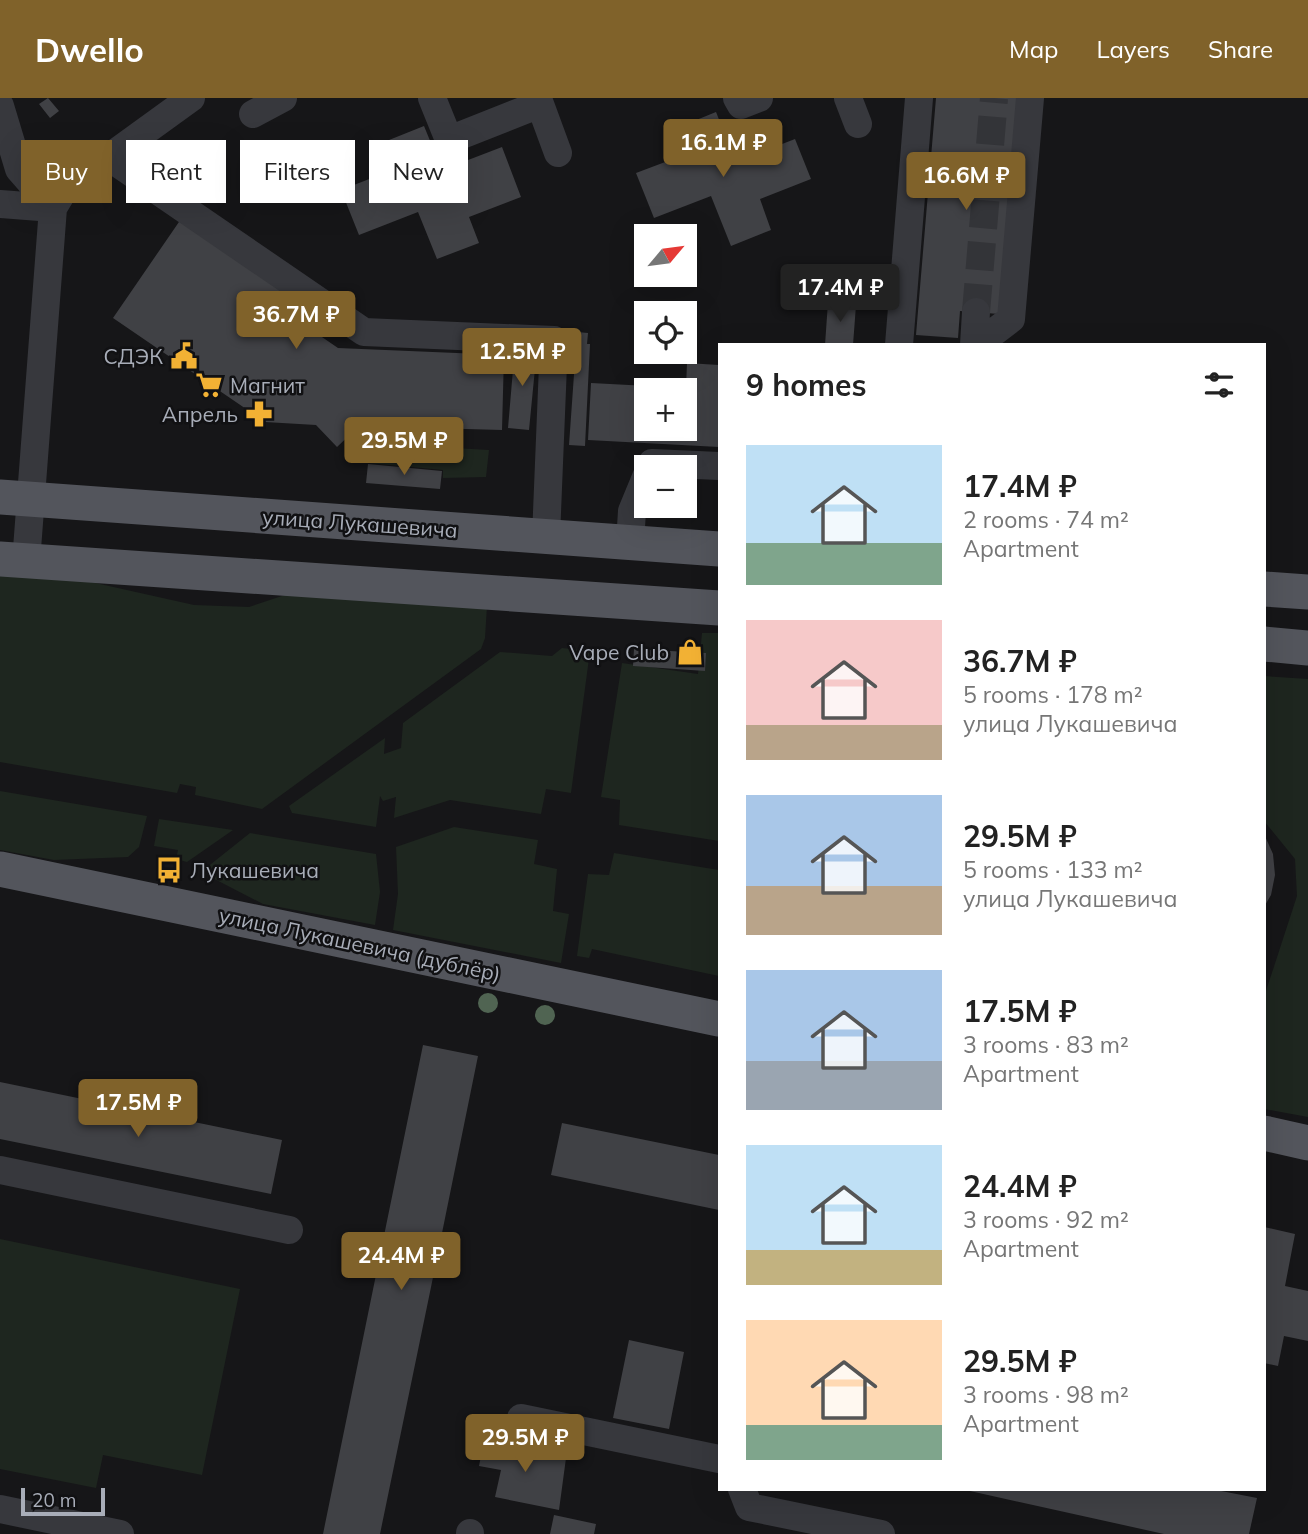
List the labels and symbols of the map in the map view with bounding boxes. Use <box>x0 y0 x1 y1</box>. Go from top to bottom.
pin: 16.1M ₽ <box>658 120 788 179</box>
pin: 16.6M ₽ <box>901 152 1031 212</box>
north arrow <box>634 224 696 287</box>
pin: 17.4M ₽ <box>775 264 905 324</box>
pin: 36.7M ₽ <box>231 292 361 351</box>
pin: 12.5M ₽ <box>457 328 587 388</box>
public building icon: СДЭК <box>169 341 199 371</box>
place label: СДЭК <box>104 343 163 369</box>
supermarket icon: Магнит <box>194 370 224 400</box>
place label: Магнит <box>230 372 305 398</box>
pharmacy icon: Апрель <box>244 399 274 429</box>
place label: Апрель <box>162 401 238 427</box>
pin: 29.5M ₽ <box>339 418 469 477</box>
street label: улица Лукашевича <box>261 503 459 543</box>
shop icon: Vape Club <box>675 637 705 667</box>
place label: Vape Club <box>569 639 669 665</box>
bus stop icon: Лукашевича <box>154 855 184 885</box>
place label: Лукашевича <box>190 857 319 883</box>
street label: улица Лукашевича (дублёр) <box>217 901 503 987</box>
pin: 17.5M ₽ <box>73 1080 203 1139</box>
pin: 24.4M ₽ <box>336 1232 466 1292</box>
pin: 29.5M ₽ <box>460 1414 590 1474</box>
scale bar <box>21 1485 105 1517</box>

